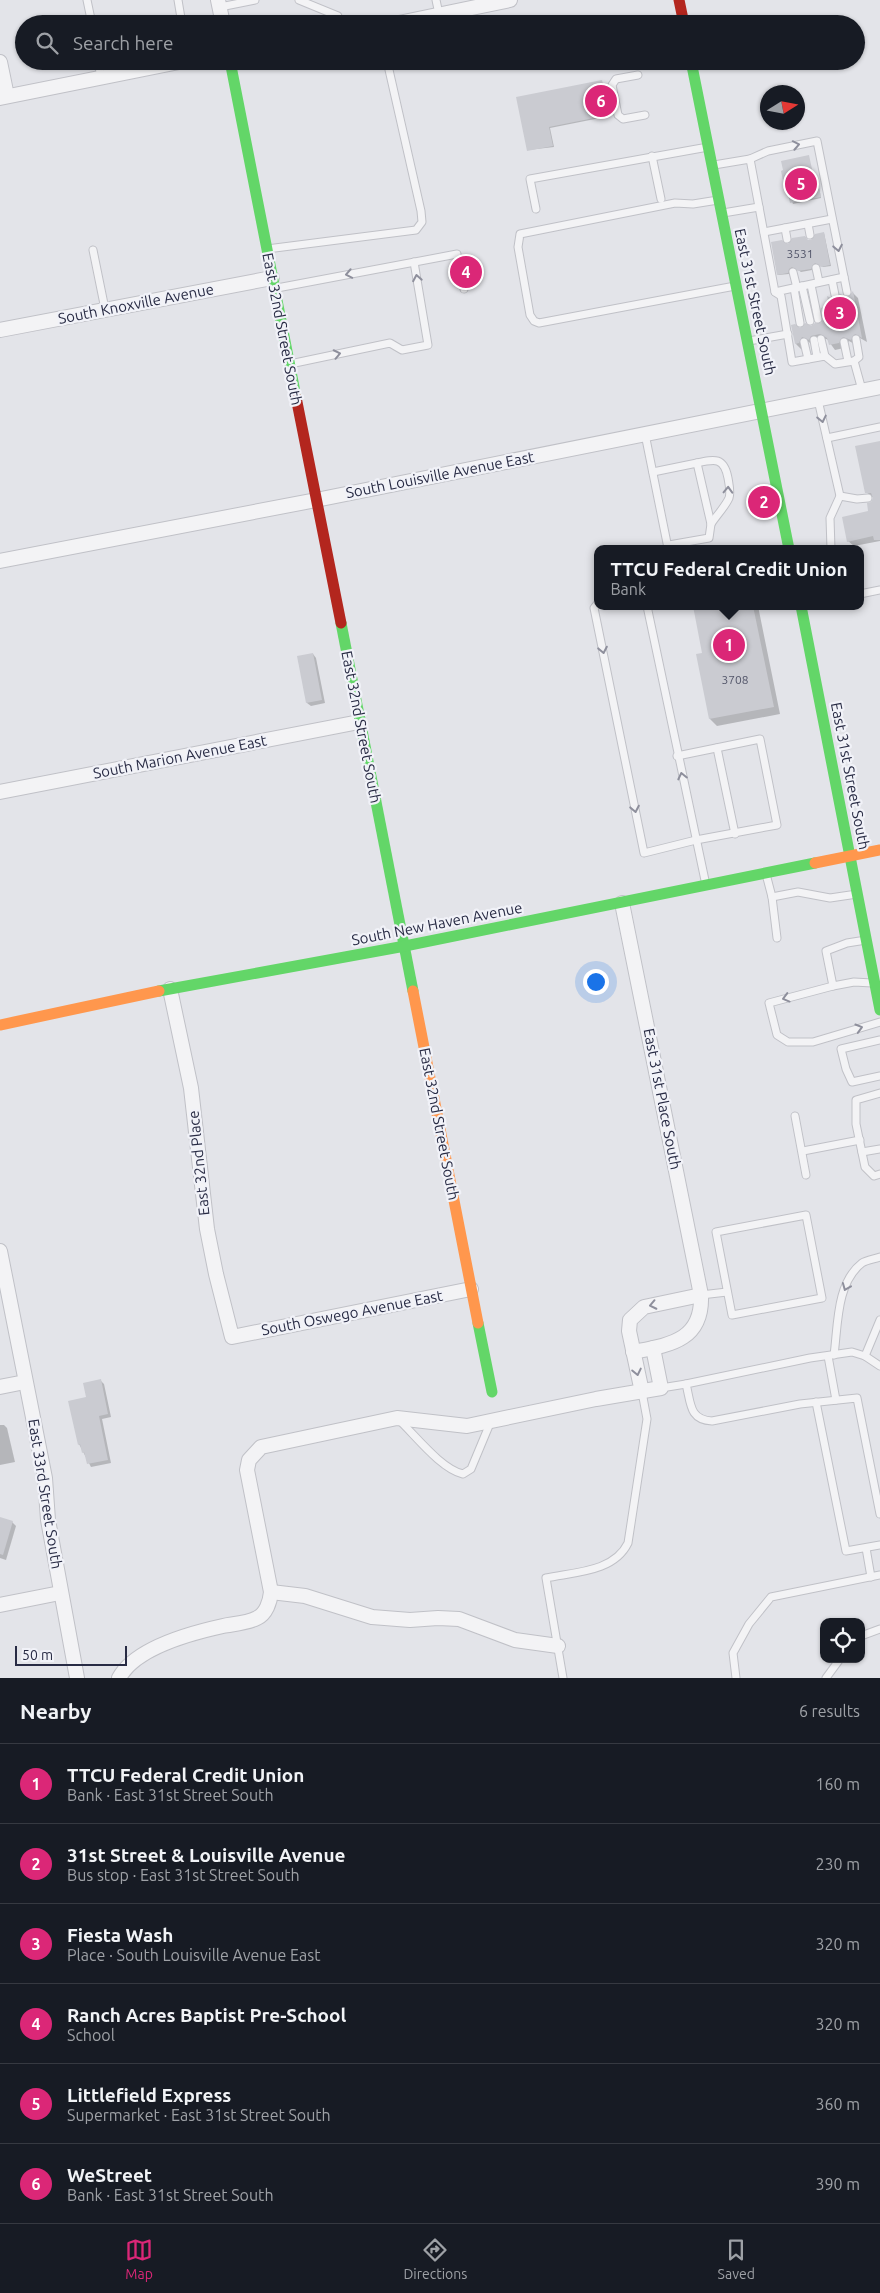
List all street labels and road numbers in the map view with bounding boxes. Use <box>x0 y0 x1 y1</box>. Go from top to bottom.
street label: East 31st Street South <box>732 227 779 377</box>
street label: East 32nd Street South <box>259 251 306 406</box>
street label: South Knoxville Avenue <box>57 280 215 327</box>
street label: South Louisville Avenue East <box>344 448 535 501</box>
street label: East 32nd Street South <box>338 649 385 804</box>
street label: East 31st Street South <box>828 701 873 851</box>
street label: South Marion Avenue East <box>92 731 268 782</box>
street label: South New Haven Avenue <box>350 899 524 948</box>
street label: East 31st Place South <box>640 1027 685 1171</box>
street label: East 32nd Street South <box>416 1046 463 1201</box>
street label: East 32nd Place <box>185 1110 212 1216</box>
street label: South Oswego Avenue East <box>260 1287 444 1338</box>
street label: East 33rd Street South <box>25 1418 66 1570</box>

